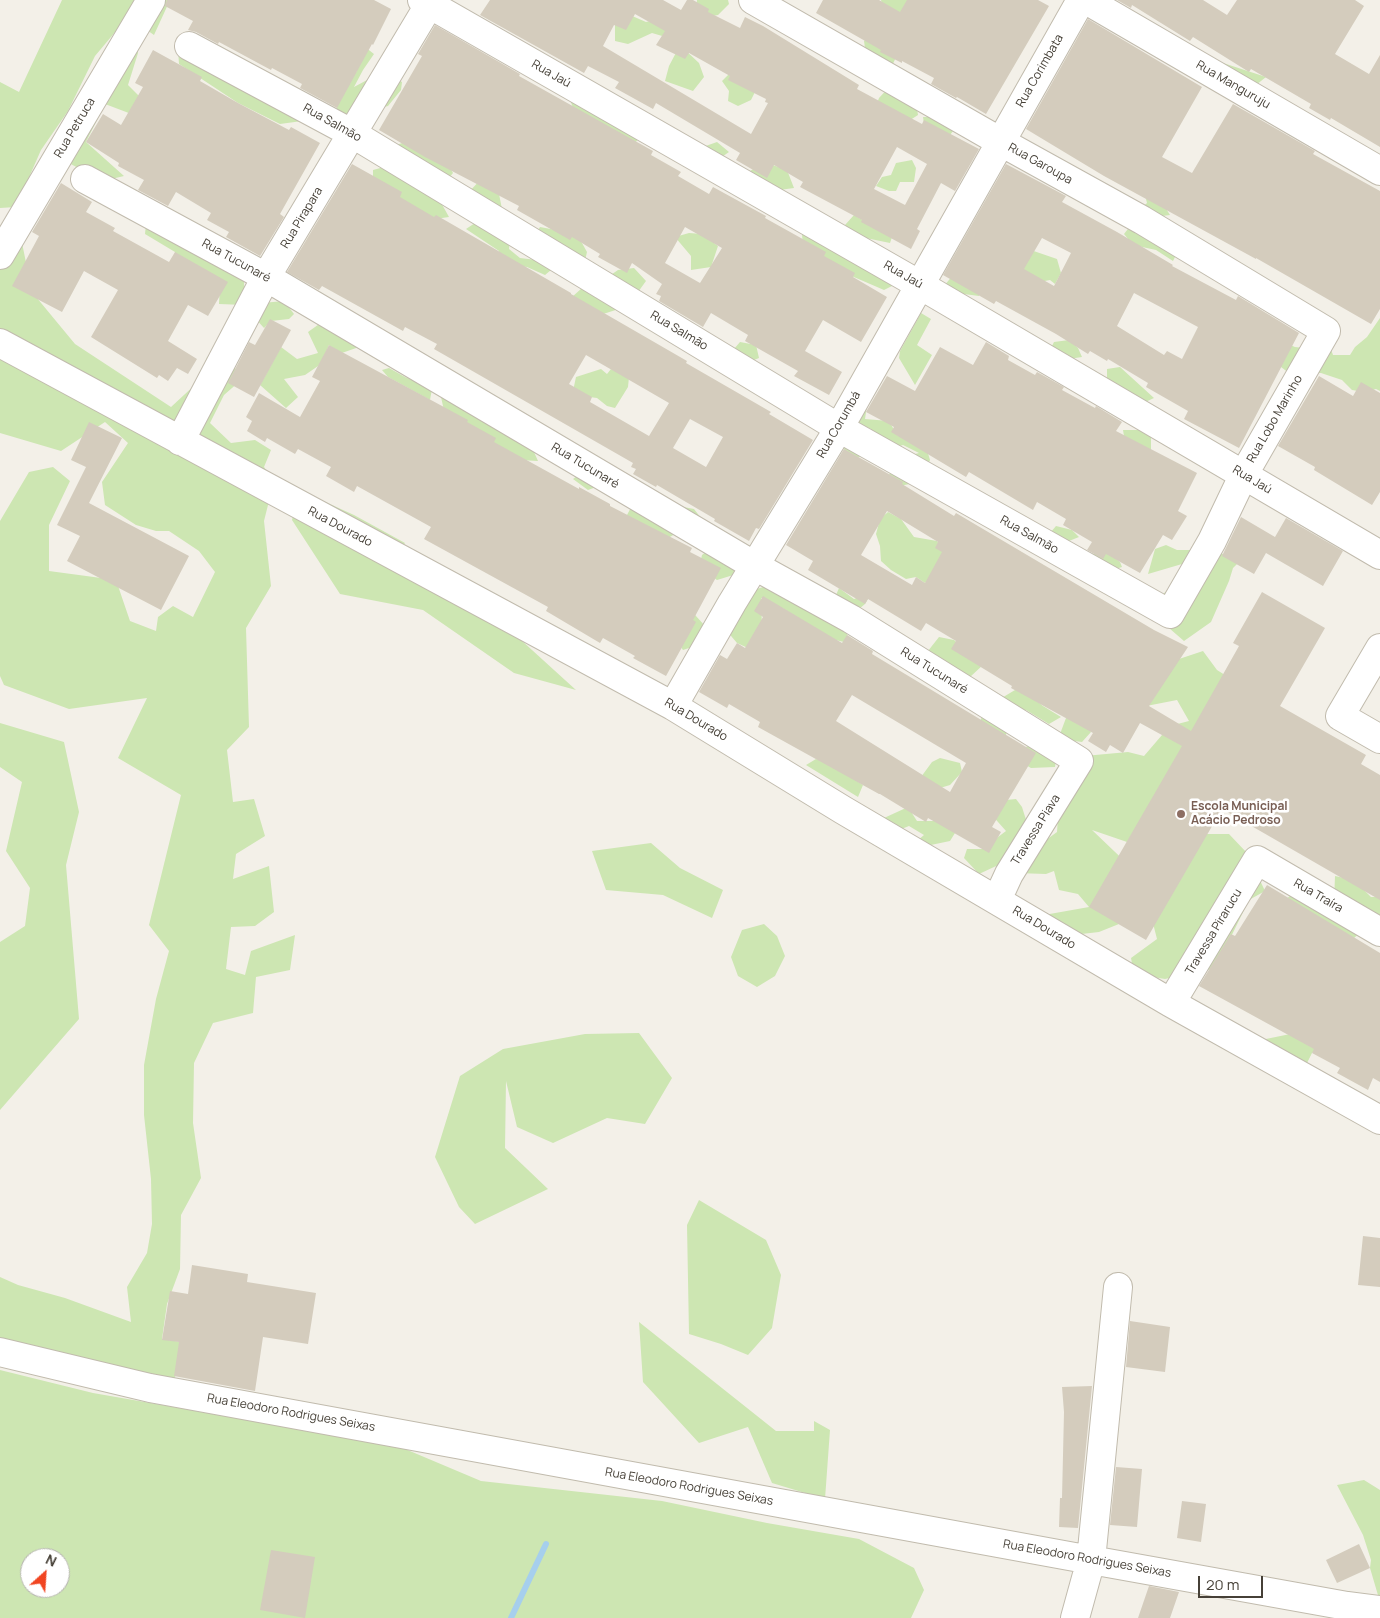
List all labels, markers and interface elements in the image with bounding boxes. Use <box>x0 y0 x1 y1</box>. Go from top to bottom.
street label: Rua Corimbata <box>1013 32 1067 110</box>
street label: Rua Jaú <box>529 57 573 91</box>
street label: Rua Manguruju <box>1193 58 1273 112</box>
street label: Rua Petruca <box>51 95 99 161</box>
street label: Rua Salmão <box>300 101 364 145</box>
street label: Rua Garoupa <box>1005 140 1075 188</box>
street label: Rua Pirapara <box>278 185 326 251</box>
street label: Rua Tucunaré <box>199 236 273 286</box>
street label: Rua Jaú <box>881 258 925 292</box>
street label: Rua Salmão <box>648 308 710 354</box>
street label: Rua Lobo Marinho <box>1244 373 1306 465</box>
street label: Rua Corumbá <box>814 389 864 461</box>
street label: Rua Tucunaré <box>549 440 621 492</box>
street label: Rua Jaú <box>1230 463 1274 497</box>
street label: Rua Dourado <box>305 504 375 550</box>
street label: Rua Salmão <box>997 513 1061 557</box>
street label: Rua Tucunaré <box>898 645 970 697</box>
street label: Rua Dourado <box>662 696 730 744</box>
street label: Travessa Piava <box>1009 792 1063 868</box>
place label: Escola Municipal Acácio Pedroso <box>1191 800 1288 828</box>
marker: Escola Municipal Acácio Pedroso <box>1175 808 1187 820</box>
street label: Rua Traíra <box>1291 876 1345 916</box>
street label: Travessa Pirarucu <box>1183 886 1245 978</box>
street label: Rua Dourado <box>1010 904 1078 952</box>
street label: Rua Eleodoro Rodrigues Seixas <box>206 1391 376 1435</box>
street label: Rua Eleodoro Rodrigues Seixas <box>604 1465 774 1509</box>
street label: Rua Eleodoro Rodrigues Seixas <box>1002 1537 1172 1581</box>
north arrow <box>20 1548 70 1598</box>
text: N <box>43 1549 60 1571</box>
scale bar <box>1200 1566 1265 1598</box>
text: 20 m <box>1206 1574 1239 1595</box>

